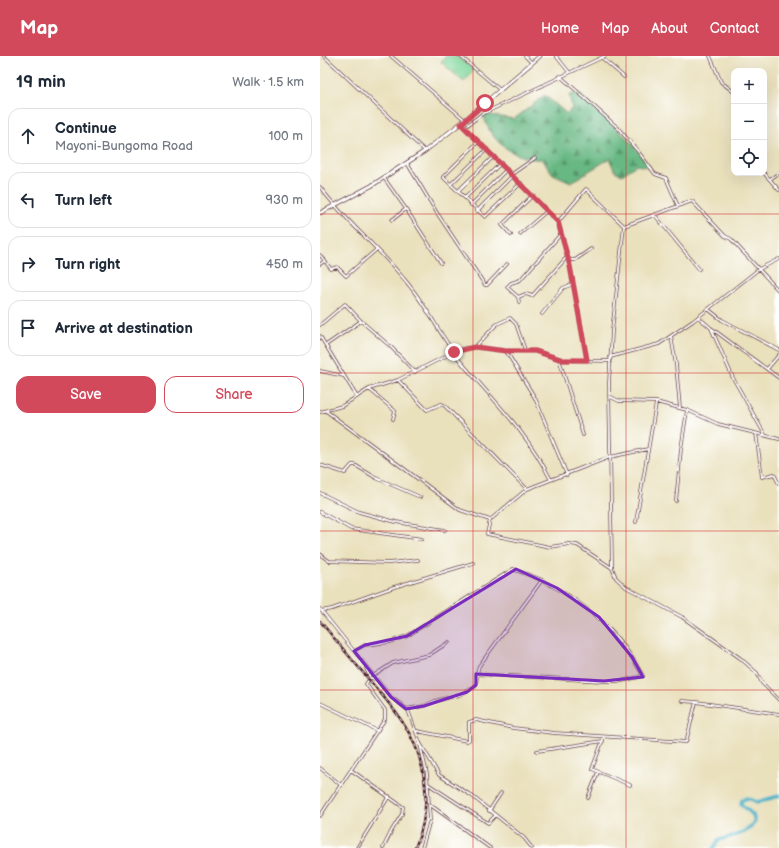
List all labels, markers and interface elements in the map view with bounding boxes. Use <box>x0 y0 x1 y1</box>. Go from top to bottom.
text: Map <box>20 17 58 40</box>
text: Home <box>541 20 579 37</box>
text: Map <box>601 20 629 37</box>
text: About <box>651 20 688 37</box>
text: Contact <box>710 20 759 37</box>
map controls <box>731 68 767 176</box>
button: + <box>731 68 767 104</box>
text: 19 min <box>16 72 66 92</box>
text: Walk · 1.5 km <box>232 74 304 90</box>
route start <box>476 94 494 112</box>
button: − <box>731 104 767 140</box>
text: Continue <box>55 119 117 138</box>
icon: ahead <box>17 125 39 147</box>
text: 100 m <box>268 128 303 144</box>
text: Mayoni-Bungoma Road <box>55 138 193 154</box>
button: locate <box>731 140 767 176</box>
icon: left <box>17 189 39 211</box>
text: Turn left <box>55 191 112 210</box>
text: 930 m <box>266 192 303 208</box>
icon: right <box>17 253 39 275</box>
text: Turn right <box>55 255 120 274</box>
text: 450 m <box>266 256 303 272</box>
icon: arrive <box>17 317 39 339</box>
text: Arrive at destination <box>55 319 193 338</box>
route end <box>445 343 463 361</box>
button: Save <box>16 376 156 413</box>
button: Share <box>164 376 304 413</box>

